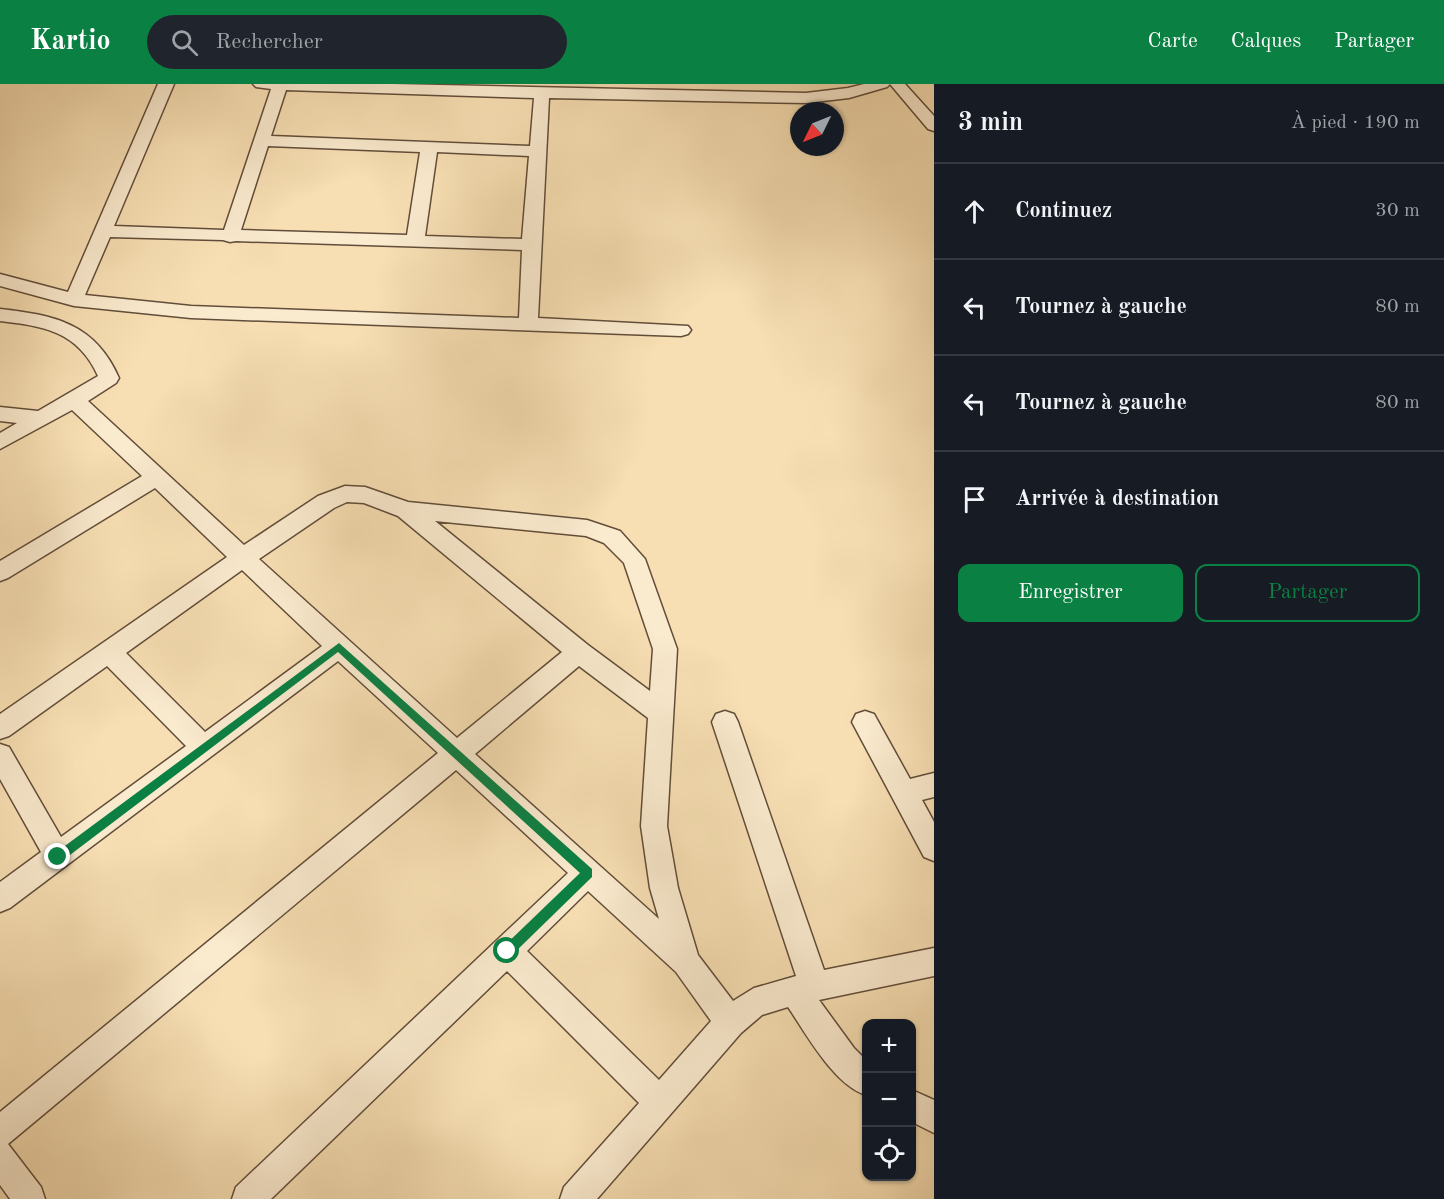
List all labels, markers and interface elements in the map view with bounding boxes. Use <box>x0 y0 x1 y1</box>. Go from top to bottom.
search box <box>147 15 567 69</box>
icon: search <box>168 26 201 59</box>
text: Kartio <box>30 28 111 56</box>
text: Rechercher <box>216 31 323 53</box>
text: Carte <box>1148 31 1198 52</box>
text: Calques <box>1231 31 1301 52</box>
text: Partager <box>1334 31 1414 52</box>
north arrow <box>790 102 844 156</box>
text: 3 min <box>958 110 1023 136</box>
text: À pied · 190 m <box>1291 113 1420 133</box>
icon: ahead <box>958 195 991 228</box>
text: Continuez <box>1015 200 1112 222</box>
text: 30 m <box>1375 201 1420 221</box>
icon: left <box>958 291 991 324</box>
text: Tournez à gauche <box>1015 296 1187 318</box>
text: 80 m <box>1375 297 1420 317</box>
icon: left <box>958 387 991 420</box>
text: Tournez à gauche <box>1015 392 1187 414</box>
text: 80 m <box>1375 393 1420 413</box>
icon: arrive <box>958 483 991 516</box>
text: Arrivée à destination <box>1015 488 1219 510</box>
button: Enregistrer <box>958 564 1183 622</box>
button: Partager <box>1195 564 1420 622</box>
route end <box>44 843 70 869</box>
route start <box>493 937 519 963</box>
map controls <box>862 1019 916 1181</box>
button: + <box>862 1019 916 1073</box>
button: − <box>862 1073 916 1127</box>
button: locate <box>862 1127 916 1181</box>

